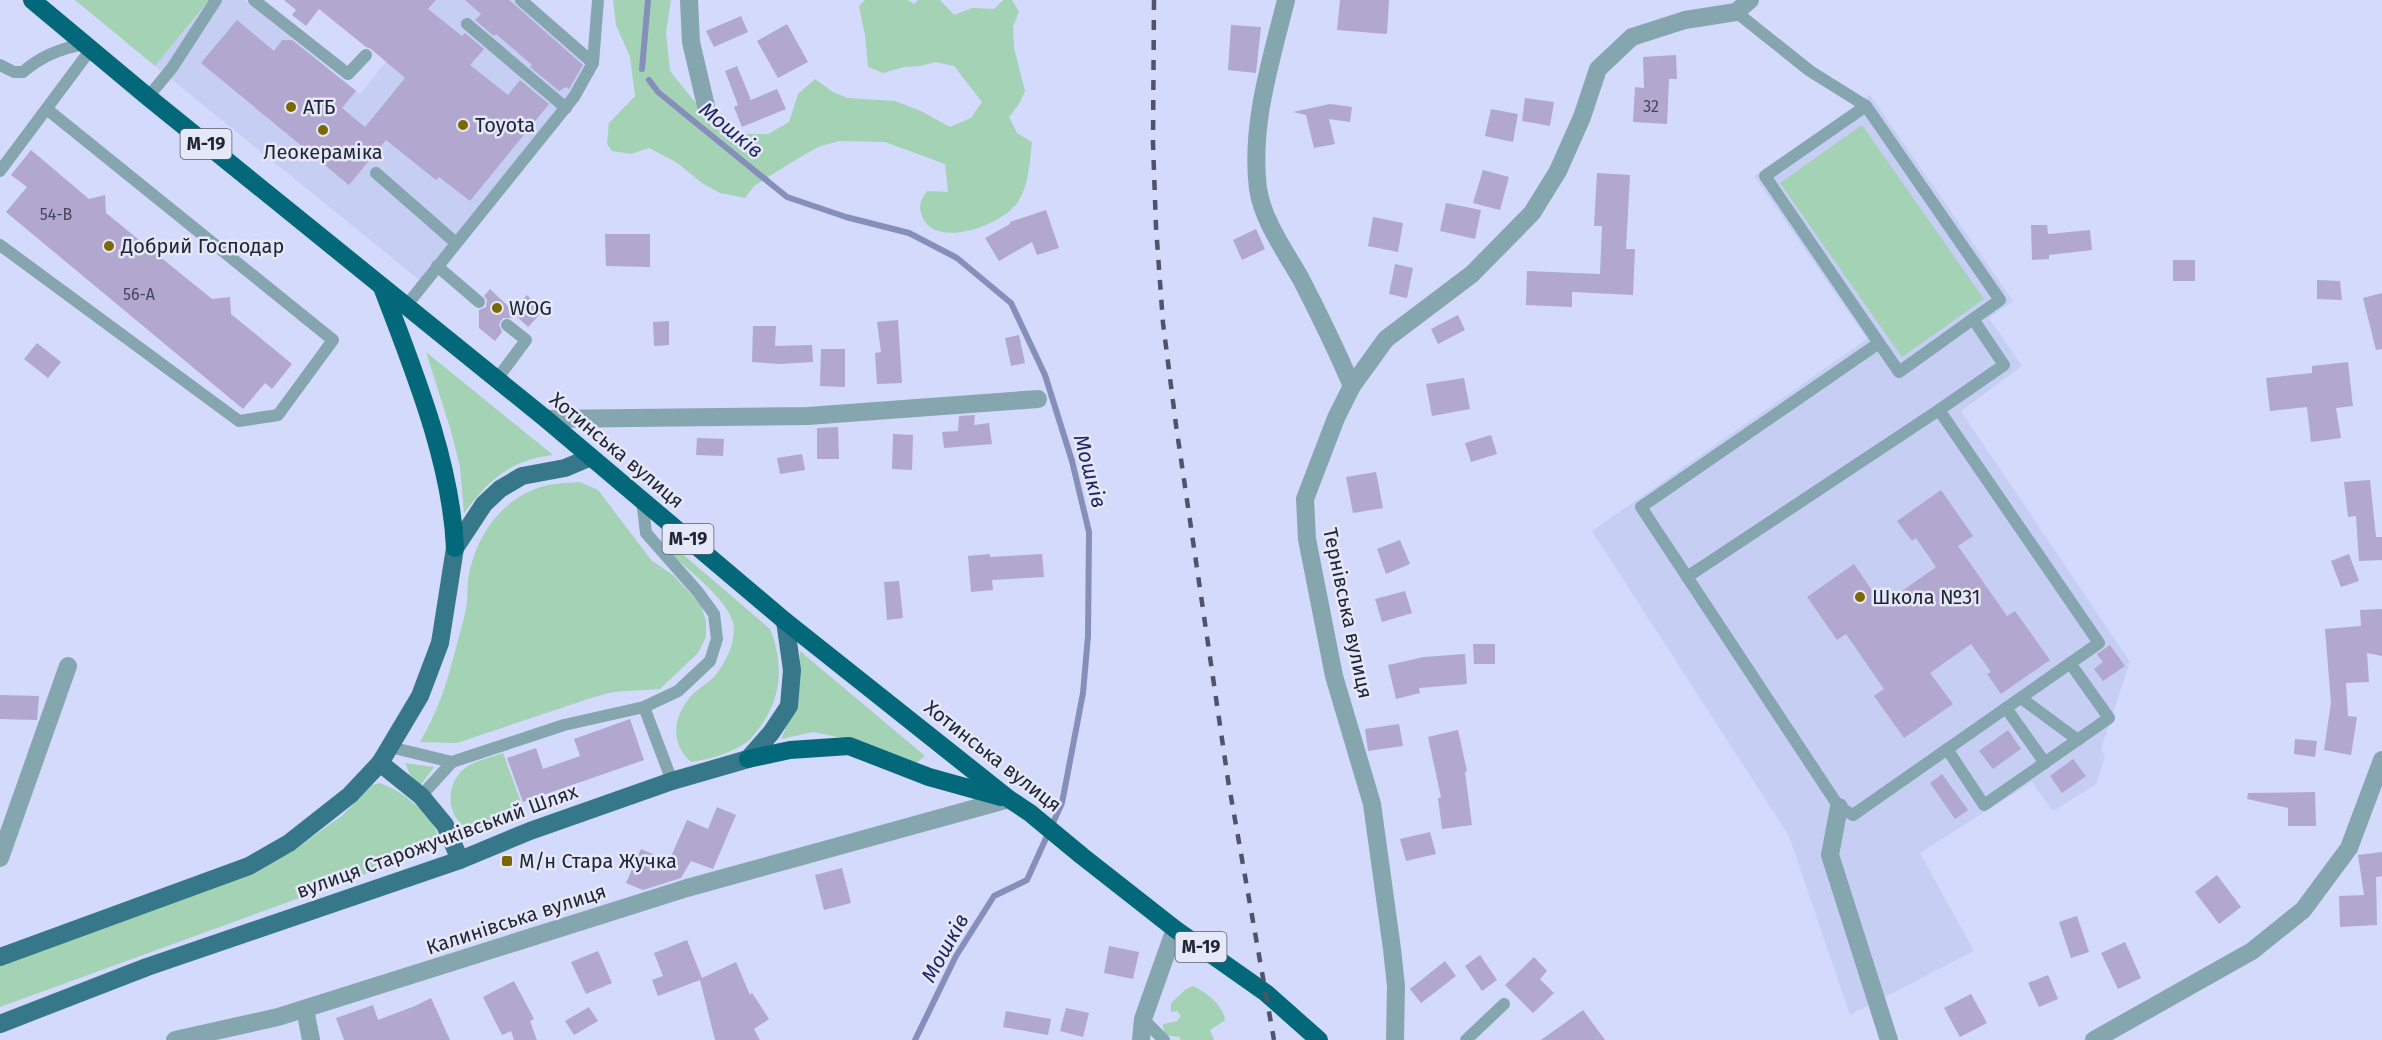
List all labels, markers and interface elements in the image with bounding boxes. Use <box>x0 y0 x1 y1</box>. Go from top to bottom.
place label: АТБ <box>303 95 335 119</box>
water label: Мошків <box>694 96 768 164</box>
house number: 32 <box>1643 97 1659 116</box>
marker: АТБ <box>284 100 298 114</box>
place label: Toyota <box>475 113 535 137</box>
marker: Toyota <box>456 118 470 132</box>
marker: Леокераміка <box>316 123 330 137</box>
road number: М-19 <box>180 129 232 159</box>
place label: Леокераміка <box>263 140 383 164</box>
house number: 54-В <box>40 205 73 224</box>
place label: Добрий Господар <box>120 234 284 258</box>
marker: Добрий Господар <box>102 239 116 253</box>
house number: 56-А <box>123 285 156 304</box>
place label: WOG <box>509 296 552 320</box>
marker: WOG <box>490 301 504 315</box>
street label: Хотинська вулиця <box>545 387 689 513</box>
water label: Мошків <box>1068 432 1112 510</box>
road number: М-19 <box>662 524 714 554</box>
street label: Тернівська вулиця <box>1318 526 1378 700</box>
place label: Школа №31 <box>1872 585 1980 609</box>
marker: Школа №31 <box>1853 590 1867 604</box>
street label: Хотинська вулиця <box>920 695 1066 817</box>
street label: вулиця Старожучківський Шлях <box>293 779 581 903</box>
place label: М/н Стара Жучка <box>519 849 677 873</box>
marker: М/н Стара Жучка <box>500 854 514 868</box>
street label: Калинівська вулиця <box>423 879 609 959</box>
water label: Мошків <box>916 909 974 987</box>
road number: М-19 <box>1176 932 1226 962</box>

